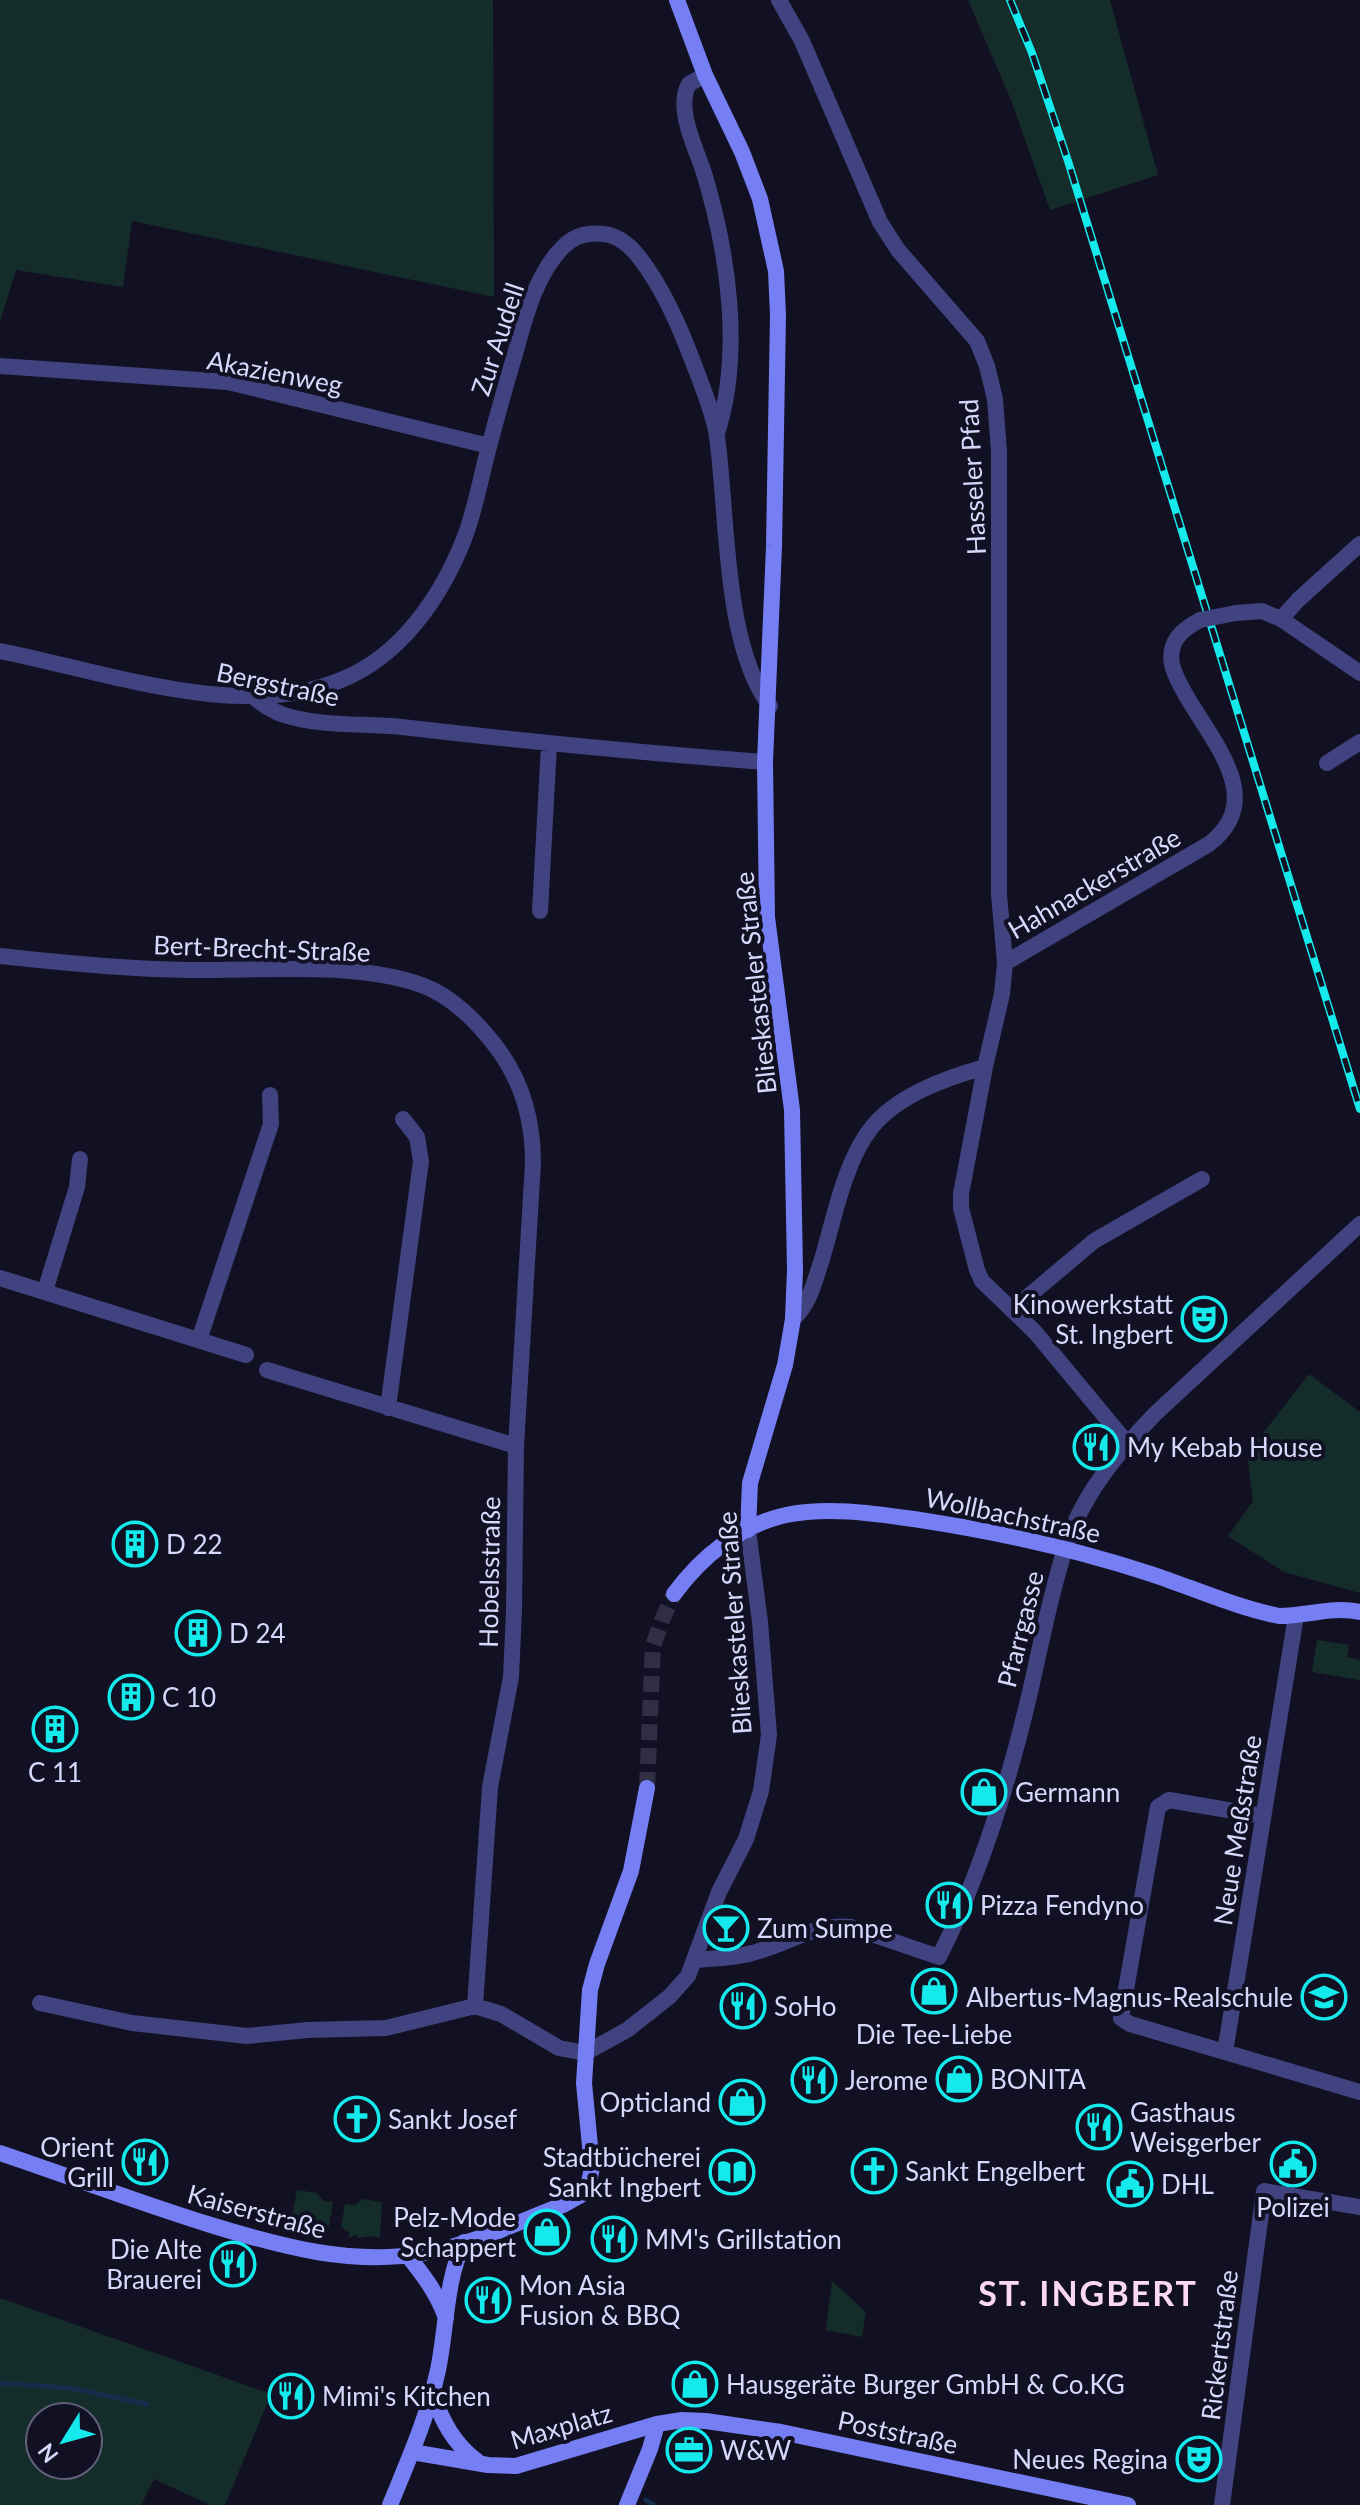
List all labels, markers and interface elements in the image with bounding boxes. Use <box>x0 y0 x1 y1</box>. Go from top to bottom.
street label: Zur Audell <box>464 279 530 399</box>
street label: Akazienweg <box>205 343 345 401</box>
street label: Hasseler Pfad <box>952 398 992 556</box>
street label: Bergstraße <box>214 655 342 713</box>
street label: Hahnackerstraße <box>1002 821 1186 945</box>
street label: Blieskasteler Straße <box>727 870 783 1096</box>
street label: Bert-Brecht-Straße <box>153 928 371 968</box>
place label: Kinowerkstatt St. Ingbert <box>1013 1288 1174 1350</box>
theatre icon: Kinowerkstatt St. Ingbert <box>1180 1295 1228 1343</box>
restaurant icon: My Kebab House <box>1072 1423 1120 1471</box>
place label: My Kebab House <box>1127 1431 1323 1463</box>
street label: Wollbachstraße <box>922 1481 1104 1549</box>
street label: Hobelsstraße <box>472 1496 506 1648</box>
street label: Blieskasteler Straße <box>710 1510 758 1736</box>
building icon: D 22 <box>111 1520 159 1568</box>
place label: D 22 <box>166 1528 223 1560</box>
street label: Pfarrgasse <box>990 1567 1050 1691</box>
building icon: D 24 <box>174 1609 222 1657</box>
place label: D 24 <box>229 1617 286 1649</box>
building icon: C 10 <box>107 1673 155 1721</box>
place label: C 10 <box>162 1681 216 1713</box>
building icon: C 11 <box>31 1705 79 1753</box>
street label: Neue Meßstraße <box>1206 1733 1268 1927</box>
place label: C 11 <box>28 1756 82 1788</box>
shop icon: Germann <box>960 1768 1008 1816</box>
place label: Germann <box>1015 1776 1120 1808</box>
restaurant icon: Pizza Fendyno <box>925 1881 973 1929</box>
place label: Pizza Fendyno <box>980 1889 1144 1921</box>
bar icon: Zum Sumpe <box>702 1904 750 1952</box>
place label: Zum Sumpe <box>757 1912 893 1944</box>
shop icon: Die Tee-Liebe <box>910 1967 958 2015</box>
school or university icon: Albertus-Magnus-Realschule <box>1300 1973 1348 2021</box>
place label: Albertus-Magnus-Realschule <box>966 1981 1293 2013</box>
restaurant icon: SoHo <box>719 1982 767 2030</box>
place label: SoHo <box>774 1990 837 2022</box>
place label: Die Tee-Liebe <box>856 2018 1012 2050</box>
shop icon: BONITA <box>935 2055 983 2103</box>
restaurant icon: Jerome <box>790 2056 838 2104</box>
place label: BONITA <box>990 2063 1086 2095</box>
place label: Jerome <box>845 2064 928 2096</box>
shop icon: Opticland <box>718 2078 766 2126</box>
place label: Opticland <box>599 2086 711 2118</box>
church icon: Sankt Josef <box>333 2095 381 2143</box>
place label: Gasthaus Weisgerber <box>1130 2096 1261 2158</box>
place label: Sankt Josef <box>388 2103 517 2135</box>
restaurant icon: Gasthaus Weisgerber <box>1075 2103 1123 2151</box>
place label: Orient Grill <box>40 2131 115 2193</box>
restaurant icon: Orient Grill <box>121 2138 169 2186</box>
public building icon: Polizei <box>1269 2140 1317 2188</box>
place label: Stadtbücherei Sankt Ingbert <box>543 2141 702 2203</box>
church icon: Sankt Engelbert <box>850 2147 898 2195</box>
library icon: Stadtbücherei Sankt Ingbert <box>708 2148 756 2196</box>
place label: Sankt Engelbert <box>905 2155 1086 2187</box>
public building icon: DHL <box>1106 2160 1154 2208</box>
place label: DHL <box>1161 2168 1214 2200</box>
street label: Kaiserstraße <box>184 2177 330 2245</box>
place label: Polizei <box>1256 2191 1330 2223</box>
place label: Pelz-Mode Schappert <box>393 2201 517 2263</box>
shop icon: Pelz-Mode Schappert <box>523 2208 571 2256</box>
restaurant icon: MM's Grillstation <box>590 2215 638 2263</box>
place label: MM's Grillstation <box>645 2223 842 2255</box>
place label: Die Alte Brauerei <box>106 2233 202 2295</box>
restaurant icon: Die Alte Brauerei <box>209 2240 257 2288</box>
street label: Rickertstraße <box>1194 2268 1244 2422</box>
place label: Mon Asia Fusion & BBQ <box>519 2269 680 2331</box>
district label: ST. INGBERT <box>978 2272 1198 2313</box>
restaurant icon: Mon Asia Fusion & BBQ <box>464 2276 512 2324</box>
shop icon: Hausgeräte Burger GmbH & Co.KG <box>671 2360 719 2408</box>
place label: Hausgeräte Burger GmbH & Co.KG <box>726 2368 1125 2400</box>
restaurant icon: Mimi's Kitchen <box>267 2372 315 2420</box>
place label: Mimi's Kitchen <box>322 2380 491 2412</box>
street label: Maxplatz <box>507 2396 615 2456</box>
north arrow <box>24 2401 104 2481</box>
street label: Poststraße <box>835 2404 961 2460</box>
office icon: W&W <box>665 2426 713 2474</box>
place label: W&W <box>720 2434 791 2466</box>
theatre icon: Neues Regina <box>1175 2435 1223 2483</box>
text: N <box>32 2438 64 2468</box>
place label: Neues Regina <box>1012 2443 1168 2475</box>

